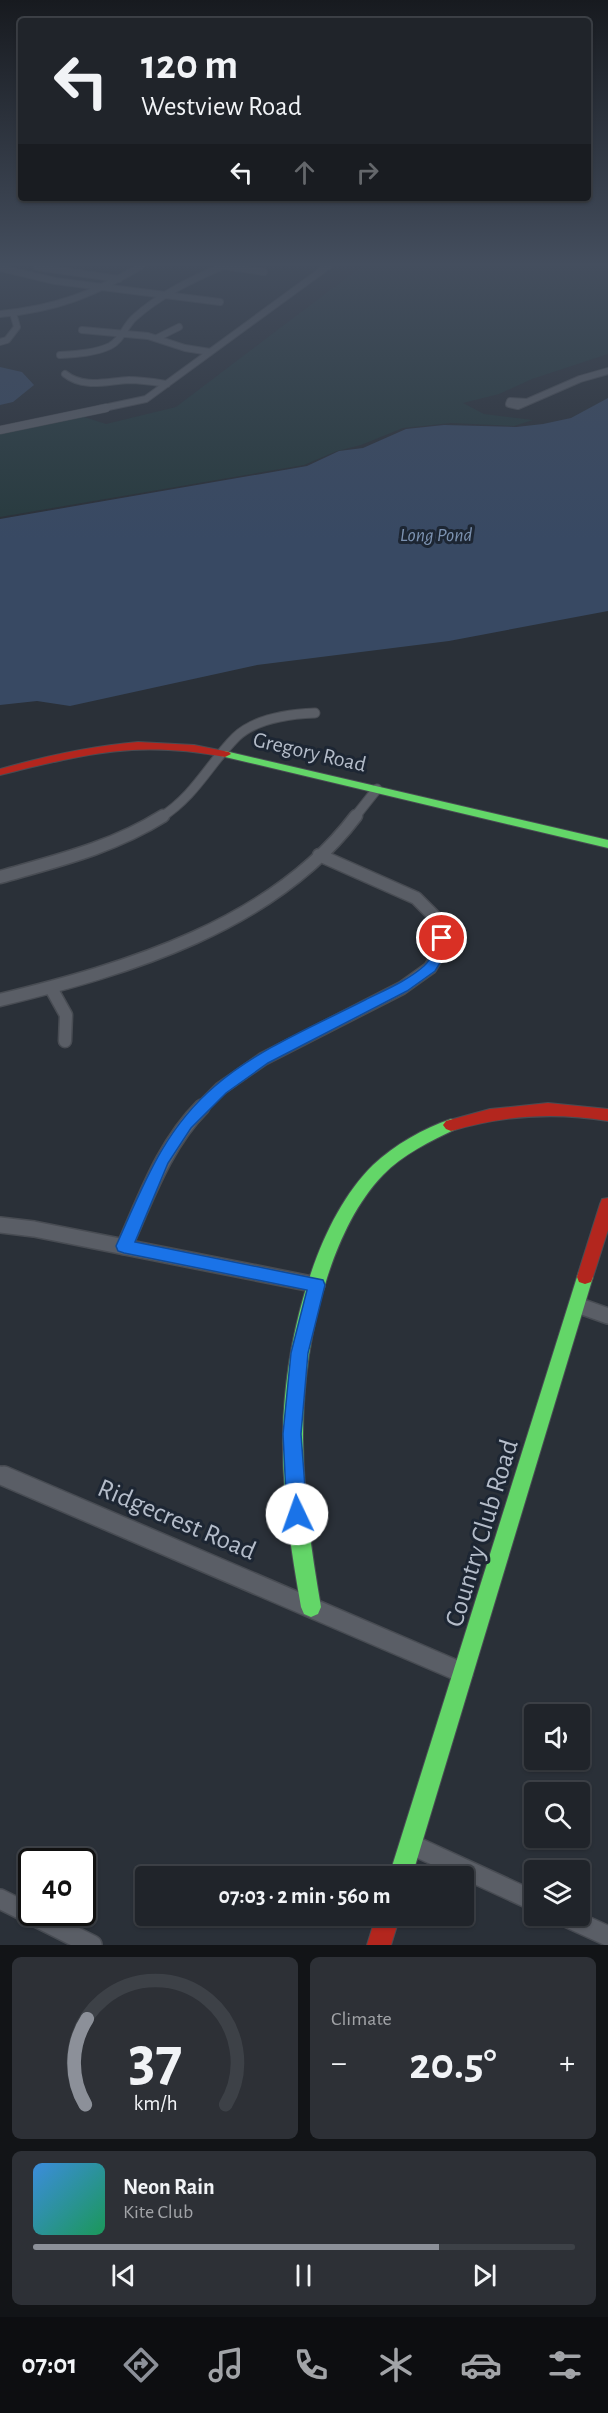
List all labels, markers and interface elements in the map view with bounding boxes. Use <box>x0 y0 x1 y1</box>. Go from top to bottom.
icon: left <box>42 42 120 120</box>
text: 120 m <box>141 44 238 86</box>
text: Westview Road <box>141 93 302 120</box>
icon: left <box>225 156 258 189</box>
icon: ahead <box>288 156 321 189</box>
icon: right <box>351 156 384 189</box>
water label: Long Pond <box>400 525 472 545</box>
street label: Gregory Road <box>251 728 368 776</box>
pin <box>416 912 467 963</box>
icon: arrive <box>425 921 458 954</box>
street label: Country Club Road <box>440 1436 524 1630</box>
street label: Ridgecrest Road <box>94 1474 260 1565</box>
position arrow <box>265 1482 329 1546</box>
map controls <box>524 1704 590 1926</box>
button: sound <box>524 1704 590 1770</box>
button: search <box>524 1782 590 1848</box>
speed limit sign: 40 <box>18 1848 96 1926</box>
button: layers <box>524 1860 590 1926</box>
text: 07:03 · 2 min · 560 m <box>219 1885 390 1907</box>
text: Climate <box>331 2009 392 2029</box>
text: 37 <box>128 2029 182 2091</box>
text: 20.5° <box>409 2042 497 2087</box>
text: − <box>331 2047 347 2080</box>
text: + <box>559 2047 575 2080</box>
text: km/h <box>133 2093 177 2114</box>
text: Neon Rain <box>123 2176 215 2198</box>
text: Kite Club <box>123 2202 193 2222</box>
icon: previous <box>107 2259 140 2292</box>
icon: pause <box>287 2259 320 2292</box>
icon: next <box>468 2259 501 2292</box>
icon: directions <box>120 2344 162 2386</box>
icon: music <box>205 2344 247 2386</box>
icon: phone <box>290 2344 332 2386</box>
icon: climate <box>375 2344 417 2386</box>
icon: car <box>460 2344 502 2386</box>
icon: filters <box>544 2344 586 2386</box>
text: 07:01 <box>21 2351 77 2378</box>

